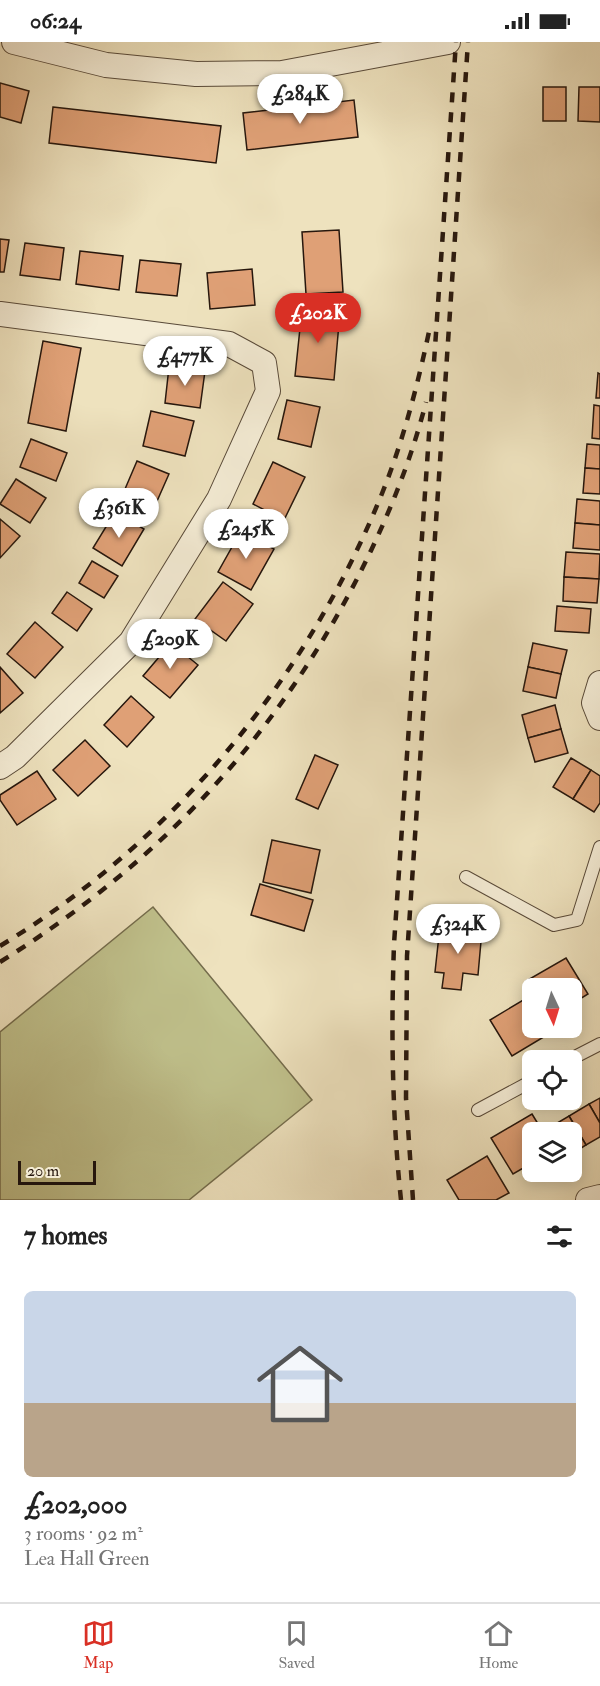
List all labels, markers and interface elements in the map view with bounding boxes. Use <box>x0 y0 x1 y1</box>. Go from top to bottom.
text: 06:24 <box>30 7 81 35</box>
pin: £284K <box>258 74 342 125</box>
text: £284K <box>271 81 329 106</box>
pin: £202K <box>276 293 360 344</box>
text: £202K <box>289 300 347 325</box>
pin: £477K <box>143 336 227 387</box>
text: £477K <box>157 343 213 368</box>
pin: £361K <box>77 488 161 539</box>
text: £361K <box>93 495 145 520</box>
pin: £245K <box>204 509 288 560</box>
text: £245K <box>217 516 275 541</box>
pin: £209K <box>128 619 212 670</box>
text: £209K <box>141 626 199 651</box>
pin: £324K <box>416 904 500 955</box>
text: £324K <box>430 911 486 936</box>
north arrow <box>522 978 582 1038</box>
map controls <box>522 978 582 1182</box>
button: locate <box>522 1050 582 1110</box>
button: layers <box>522 1122 582 1182</box>
scale bar <box>18 1158 96 1186</box>
text: 20 m <box>27 1161 59 1181</box>
text: 7 homes <box>24 1220 107 1252</box>
icon: filters <box>543 1220 576 1253</box>
icon: home <box>246 1330 354 1438</box>
text: £202,000 <box>24 1489 127 1521</box>
text: 3 rooms · 92 m² <box>24 1521 143 1546</box>
text: Lea Hall Green <box>24 1546 150 1571</box>
tab: Map <box>82 1617 115 1673</box>
tab: Saved <box>278 1617 315 1673</box>
tab: Home <box>479 1617 518 1673</box>

